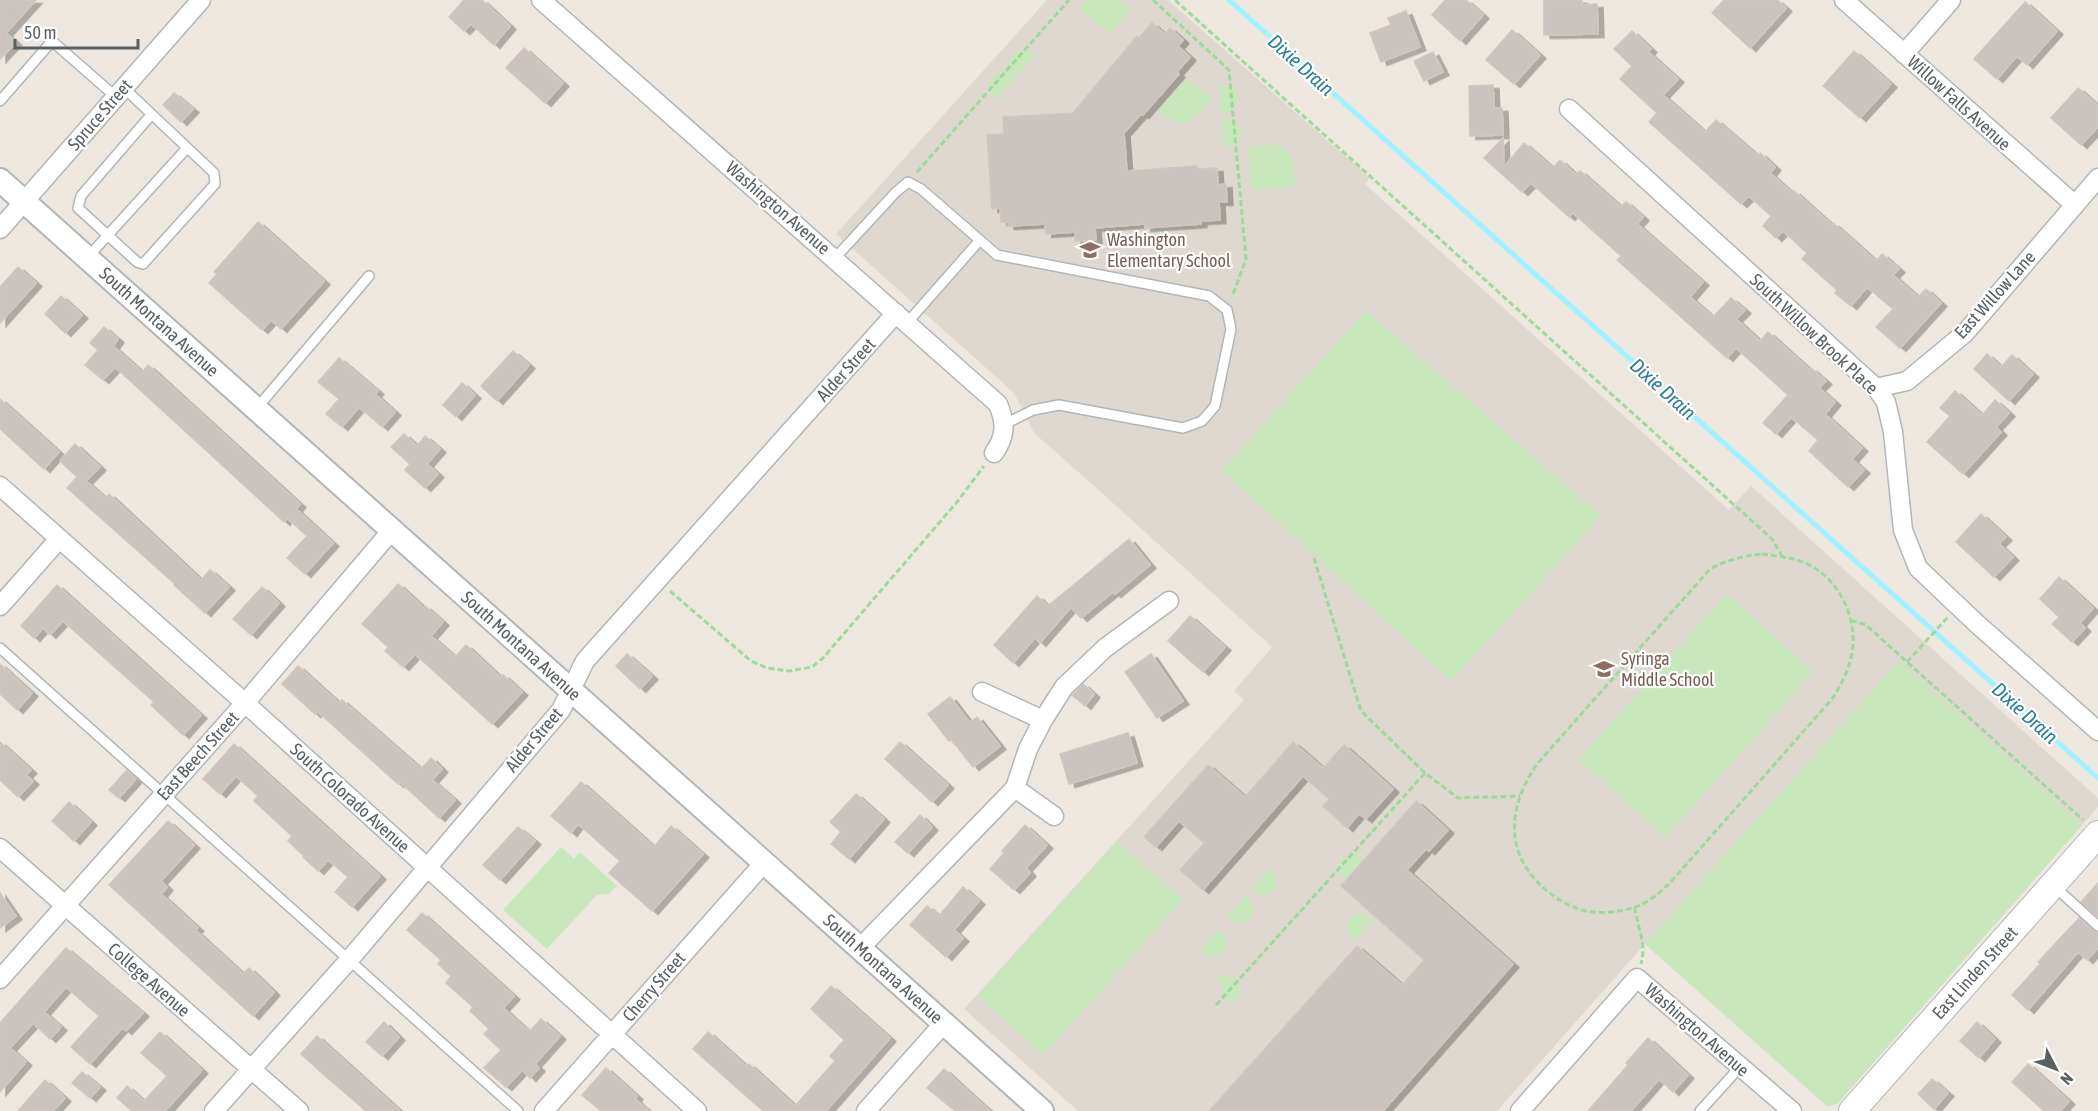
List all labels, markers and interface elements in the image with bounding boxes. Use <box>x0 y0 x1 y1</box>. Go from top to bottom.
scale bar <box>15 12 138 50</box>
text: 50 m <box>24 22 56 43</box>
water label: Dixie Drain <box>1264 29 1339 100</box>
street label: Willow Falls Avenue <box>1903 51 2015 154</box>
street label: Spruce Street <box>63 75 136 154</box>
street label: Washington Avenue <box>722 157 835 259</box>
place label: Washington Elementary School <box>1107 229 1231 271</box>
school or university icon: Washington Elementary School <box>1078 238 1102 262</box>
street label: East Willow Lane <box>1950 247 2039 343</box>
street label: South Montana Avenue <box>95 263 223 381</box>
street label: South Willow Brook Place <box>1746 269 1883 398</box>
street label: Alder Street <box>812 334 879 405</box>
water label: Dixie Drain <box>1626 353 1701 424</box>
street label: South Montana Avenue <box>457 587 585 705</box>
place label: Syringa Middle School <box>1621 648 1714 690</box>
school or university icon: Syringa Middle School <box>1592 657 1616 681</box>
water label: Dixie Drain <box>1988 677 2063 748</box>
street label: Alder Street <box>501 703 567 776</box>
street label: East Beech Street <box>152 707 243 804</box>
street label: South Colorado Avenue <box>286 739 414 857</box>
street label: South Montana Avenue <box>819 910 947 1028</box>
street label: East Linden Street <box>1928 922 2022 1023</box>
street label: College Avenue <box>104 938 195 1021</box>
street label: Cherry Street <box>618 948 689 1026</box>
street label: Washington Avenue <box>1641 979 1754 1081</box>
north arrow <box>2026 1039 2086 1099</box>
text: N <box>2057 1070 2077 1089</box>

